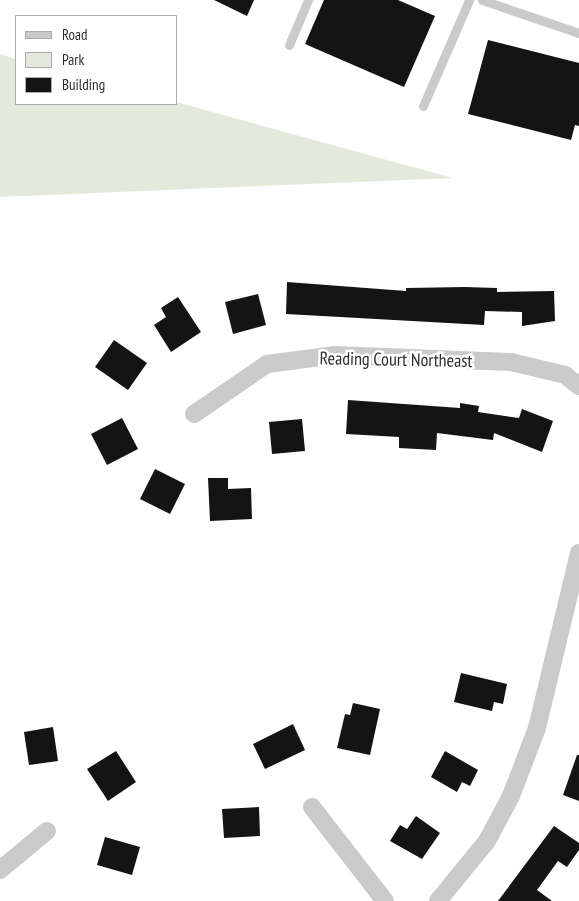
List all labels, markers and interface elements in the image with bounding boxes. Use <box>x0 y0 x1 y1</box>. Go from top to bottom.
legend <box>15 15 178 105</box>
text: Road <box>62 25 88 44</box>
text: Park <box>62 50 84 69</box>
text: Building <box>62 75 105 94</box>
street label: Reading Court Northeast <box>320 348 472 372</box>

